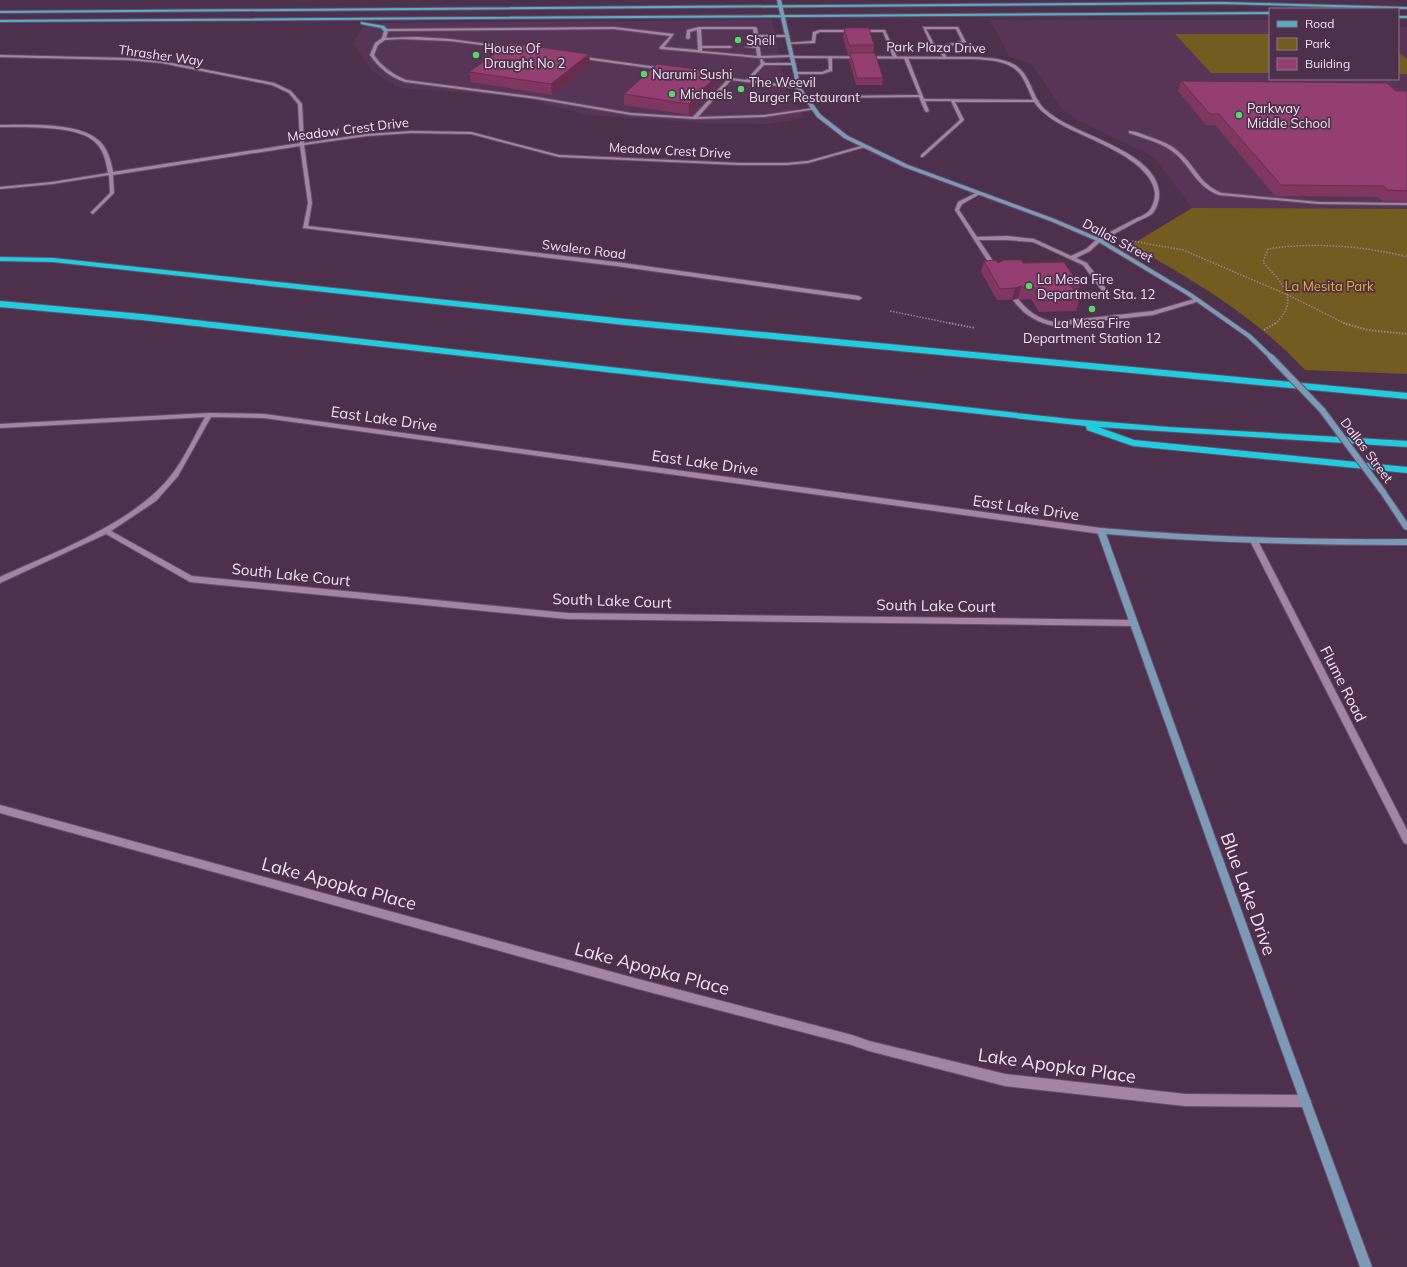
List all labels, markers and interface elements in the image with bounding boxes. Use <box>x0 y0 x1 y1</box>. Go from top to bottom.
legend <box>1269 8 1399 80</box>
text: Road <box>1305 16 1334 31</box>
place label: Shell <box>746 32 775 48</box>
marker: Shell <box>733 35 743 45</box>
text: Park <box>1305 36 1331 51</box>
street label: Park Plaza Drive <box>886 38 986 56</box>
place label: House Of Draught No 2 <box>484 40 566 71</box>
street label: Thrasher Way <box>118 41 205 69</box>
marker: House Of Draught No 2 <box>471 50 481 60</box>
text: Building <box>1305 56 1350 71</box>
place label: Narumi Sushi <box>652 66 732 82</box>
marker: Narumi Sushi <box>639 69 649 79</box>
place label: The Weevil Burger Restaurant <box>749 74 860 105</box>
marker: The Weevil Burger Restaurant <box>736 84 746 94</box>
place label: Michaels <box>680 86 733 102</box>
marker: Michaels <box>667 89 677 99</box>
place label: Parkway Middle School <box>1247 100 1331 131</box>
marker: Parkway Middle School <box>1234 110 1244 120</box>
street label: Meadow Crest Drive <box>286 114 410 144</box>
street label: Meadow Crest Drive <box>609 139 731 161</box>
street label: Dallas Street <box>1080 215 1156 265</box>
street label: Swalero Road <box>541 236 627 262</box>
place label: La Mesa Fire Department Sta. 12 <box>1037 271 1156 302</box>
park label: La Mesita Park <box>1284 278 1374 294</box>
marker: La Mesa Fire Department Sta. 12 <box>1024 281 1034 291</box>
marker: La Mesa Fire Department Station 12 <box>1087 304 1097 314</box>
place label: La Mesa Fire Department Station 12 <box>1023 315 1161 346</box>
street label: East Lake Drive <box>330 402 439 435</box>
street label: Dallas Street <box>1337 414 1397 486</box>
street label: East Lake Drive <box>651 446 760 479</box>
street label: East Lake Drive <box>972 491 1081 524</box>
street label: South Lake Court <box>231 559 351 590</box>
street label: South Lake Court <box>552 589 672 612</box>
street label: South Lake Court <box>876 595 996 616</box>
street label: Flume Road <box>1316 643 1371 725</box>
street label: Blue Lake Drive <box>1216 829 1281 958</box>
street label: Lake Apopka Place <box>259 852 419 915</box>
street label: Lake Apopka Place <box>572 937 732 1000</box>
street label: Lake Apopka Place <box>977 1043 1138 1088</box>

